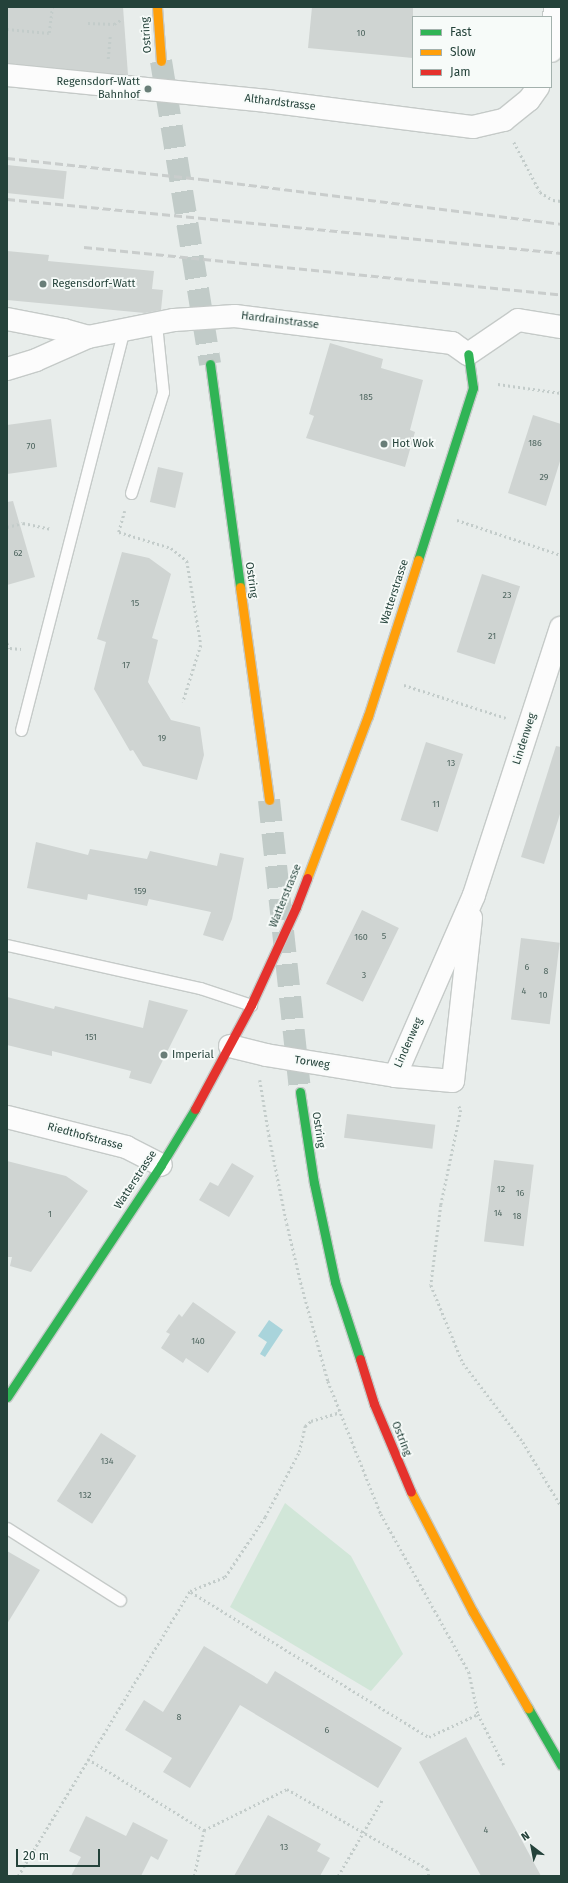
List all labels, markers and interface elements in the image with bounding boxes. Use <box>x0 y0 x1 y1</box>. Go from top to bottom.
street label: Ostring <box>139 16 155 54</box>
legend <box>412 16 552 88</box>
text: Fast <box>450 25 472 39</box>
house number: 10 <box>357 28 365 38</box>
text: Slow <box>450 45 476 59</box>
text: Jam <box>450 65 470 79</box>
place label: Regensdorf-Watt Bahnhof <box>57 76 140 102</box>
marker: Regensdorf-Watt Bahnhof <box>143 84 153 94</box>
street label: Althardstrasse <box>244 92 316 114</box>
place label: Regensdorf-Watt <box>52 277 135 291</box>
marker: Regensdorf-Watt <box>37 278 49 290</box>
street label: Hardrainstrasse <box>240 310 320 332</box>
house number: 185 <box>359 392 373 402</box>
place label: Hot Wok <box>392 437 434 451</box>
house number: 186 <box>528 438 542 448</box>
marker: Hot Wok <box>379 439 389 449</box>
house number: 70 <box>27 441 35 451</box>
house number: 29 <box>539 472 549 482</box>
house number: 62 <box>13 548 23 558</box>
street label: Watterstrasse <box>378 558 412 626</box>
street label: Ostring <box>242 561 260 599</box>
house number: 23 <box>503 590 511 600</box>
house number: 15 <box>131 598 139 608</box>
house number: 21 <box>488 631 496 641</box>
house number: 17 <box>122 660 130 670</box>
street label: Lindenweg <box>510 711 540 767</box>
house number: 19 <box>158 733 166 743</box>
house number: 13 <box>447 758 455 768</box>
house number: 11 <box>432 799 440 809</box>
street label: Watterstrasse <box>267 862 305 930</box>
house number: 159 <box>134 886 146 896</box>
house number: 5 <box>382 931 386 941</box>
house number: 160 <box>354 932 368 942</box>
house number: 6 <box>525 962 529 972</box>
house number: 8 <box>544 966 548 976</box>
house number: 3 <box>362 970 366 980</box>
house number: 4 <box>522 986 526 996</box>
house number: 10 <box>539 990 547 1000</box>
street label: Lindenweg <box>392 1016 426 1070</box>
house number: 151 <box>85 1032 97 1042</box>
place label: Imperial <box>172 1048 214 1062</box>
marker: Imperial <box>159 1050 169 1060</box>
street label: Torweg <box>294 1054 330 1072</box>
street label: Ostring <box>309 1111 327 1149</box>
street label: Riedthofstrasse <box>46 1121 124 1153</box>
street label: Watterstrasse <box>112 1148 160 1212</box>
house number: 12 <box>497 1184 505 1194</box>
house number: 16 <box>516 1188 524 1198</box>
house number: 14 <box>494 1208 502 1218</box>
house number: 1 <box>48 1209 52 1219</box>
house number: 18 <box>513 1211 521 1221</box>
house number: 140 <box>191 1336 205 1346</box>
street label: Ostring <box>388 1420 414 1458</box>
house number: 134 <box>100 1456 114 1466</box>
house number: 132 <box>79 1490 91 1500</box>
house number: 8 <box>177 1712 181 1722</box>
house number: 6 <box>325 1725 329 1735</box>
house number: 4 <box>484 1825 488 1835</box>
north arrow <box>512 1827 552 1867</box>
text: N <box>519 1829 532 1844</box>
scale bar <box>18 1841 102 1867</box>
house number: 13 <box>280 1842 288 1852</box>
text: 20 m <box>23 1849 49 1863</box>

